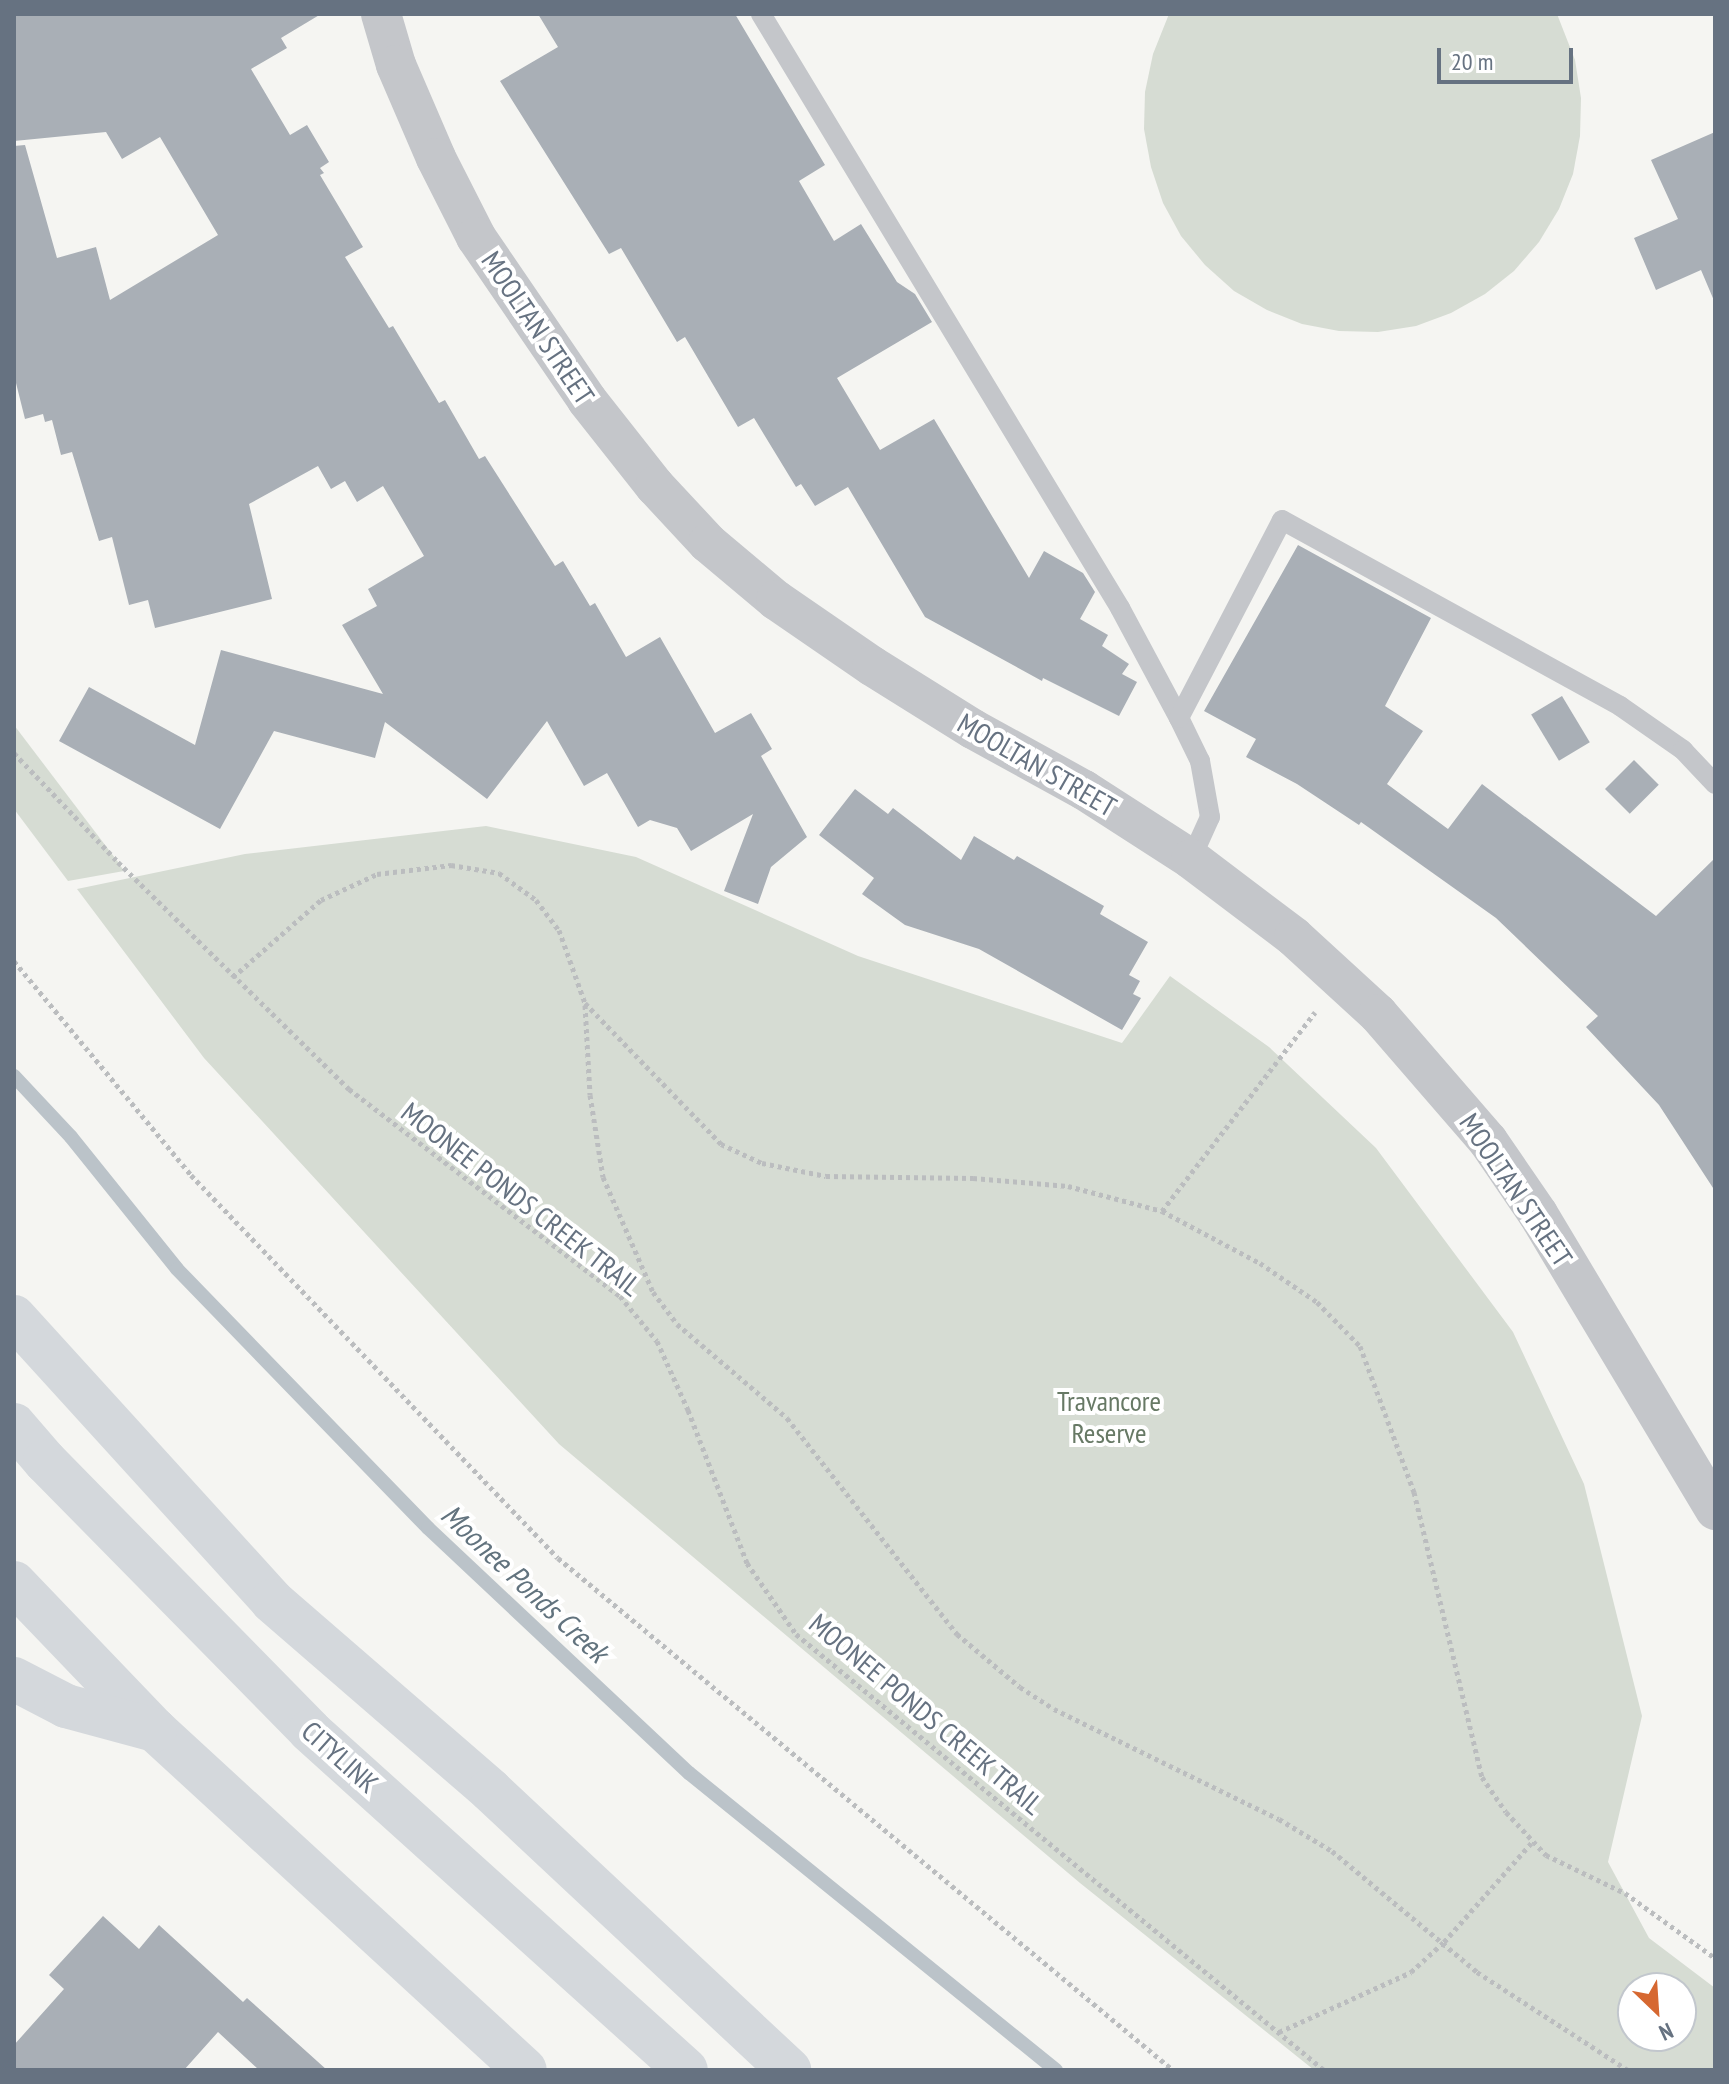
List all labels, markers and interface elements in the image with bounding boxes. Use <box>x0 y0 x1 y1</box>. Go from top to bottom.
scale bar <box>1441 32 1577 82</box>
text: 20 m <box>1451 46 1493 77</box>
street label: MOOLTAN STREET <box>475 245 601 411</box>
street label: MOOLTAN STREET <box>952 706 1122 824</box>
street label: MOONEE PONDS CREEK TRAIL <box>394 1095 648 1303</box>
street label: MOOLTAN STREET <box>1453 1107 1579 1273</box>
park label: Travancore Reserve <box>1057 1384 1161 1450</box>
water label: Moonee Ponds Creek <box>434 1496 616 1670</box>
street label: MOONEE PONDS CREEK TRAIL <box>802 1606 1050 1822</box>
street label: CITYLINK <box>295 1714 385 1800</box>
north arrow <box>1617 1972 1697 2052</box>
text: N <box>1655 2017 1678 2047</box>

